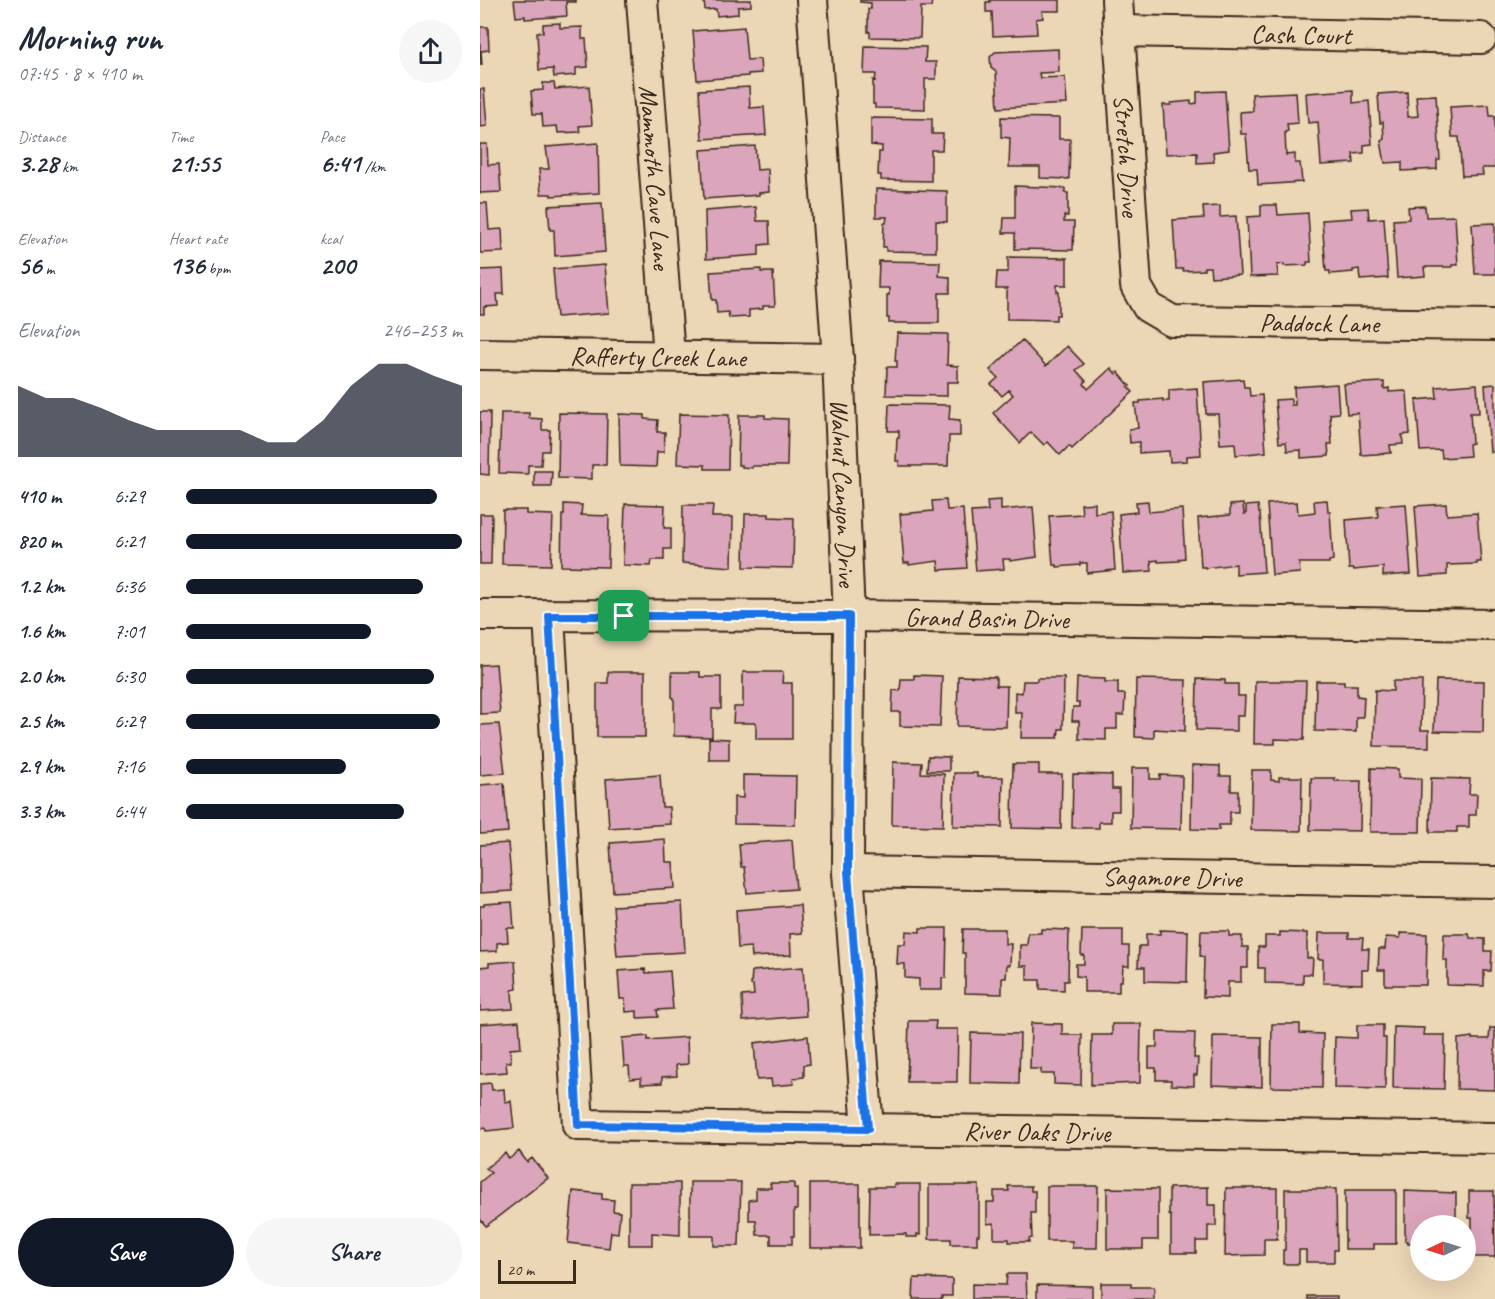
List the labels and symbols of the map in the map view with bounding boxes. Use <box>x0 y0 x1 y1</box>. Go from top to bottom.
street label: Cash Court <box>1251 17 1354 52</box>
street label: Mammoth Cave Lane <box>632 84 679 272</box>
street label: Stretch Drive <box>1107 94 1148 219</box>
street label: Paddock Lane <box>1259 306 1382 340</box>
street label: Rafferty Creek Lane <box>570 339 749 374</box>
street label: Walnut Canyon Drive <box>823 398 864 589</box>
pin <box>598 590 649 641</box>
street label: Grand Basin Drive <box>905 600 1071 636</box>
street label: Sagamore Drive <box>1102 859 1243 895</box>
street label: River Oaks Drive <box>964 1114 1112 1149</box>
north arrow <box>1410 1215 1476 1281</box>
scale bar <box>498 1257 576 1284</box>

